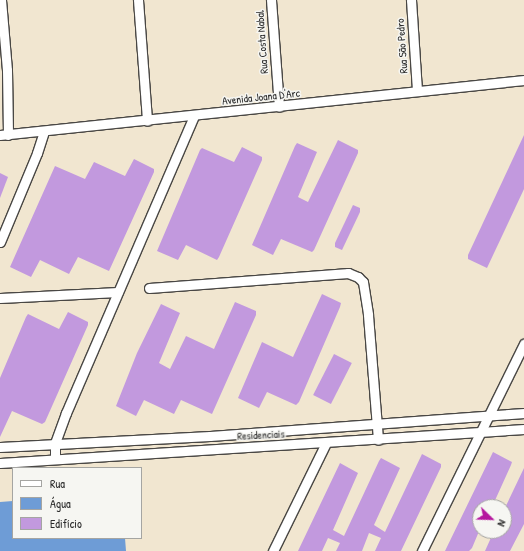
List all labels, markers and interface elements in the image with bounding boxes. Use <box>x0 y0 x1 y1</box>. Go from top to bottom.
street label: Rua Costa Nabal <box>253 10 271 74</box>
street label: Rua São Pedro <box>393 18 411 74</box>
street label: Avenida Joana D'Arc <box>221 86 301 108</box>
street label: Residenciais <box>237 427 285 443</box>
legend <box>12 467 142 539</box>
text: Rua <box>50 475 65 492</box>
text: Água <box>50 495 71 512</box>
north arrow <box>472 499 512 539</box>
text: Edifício <box>50 515 82 532</box>
text: N <box>495 518 510 529</box>

